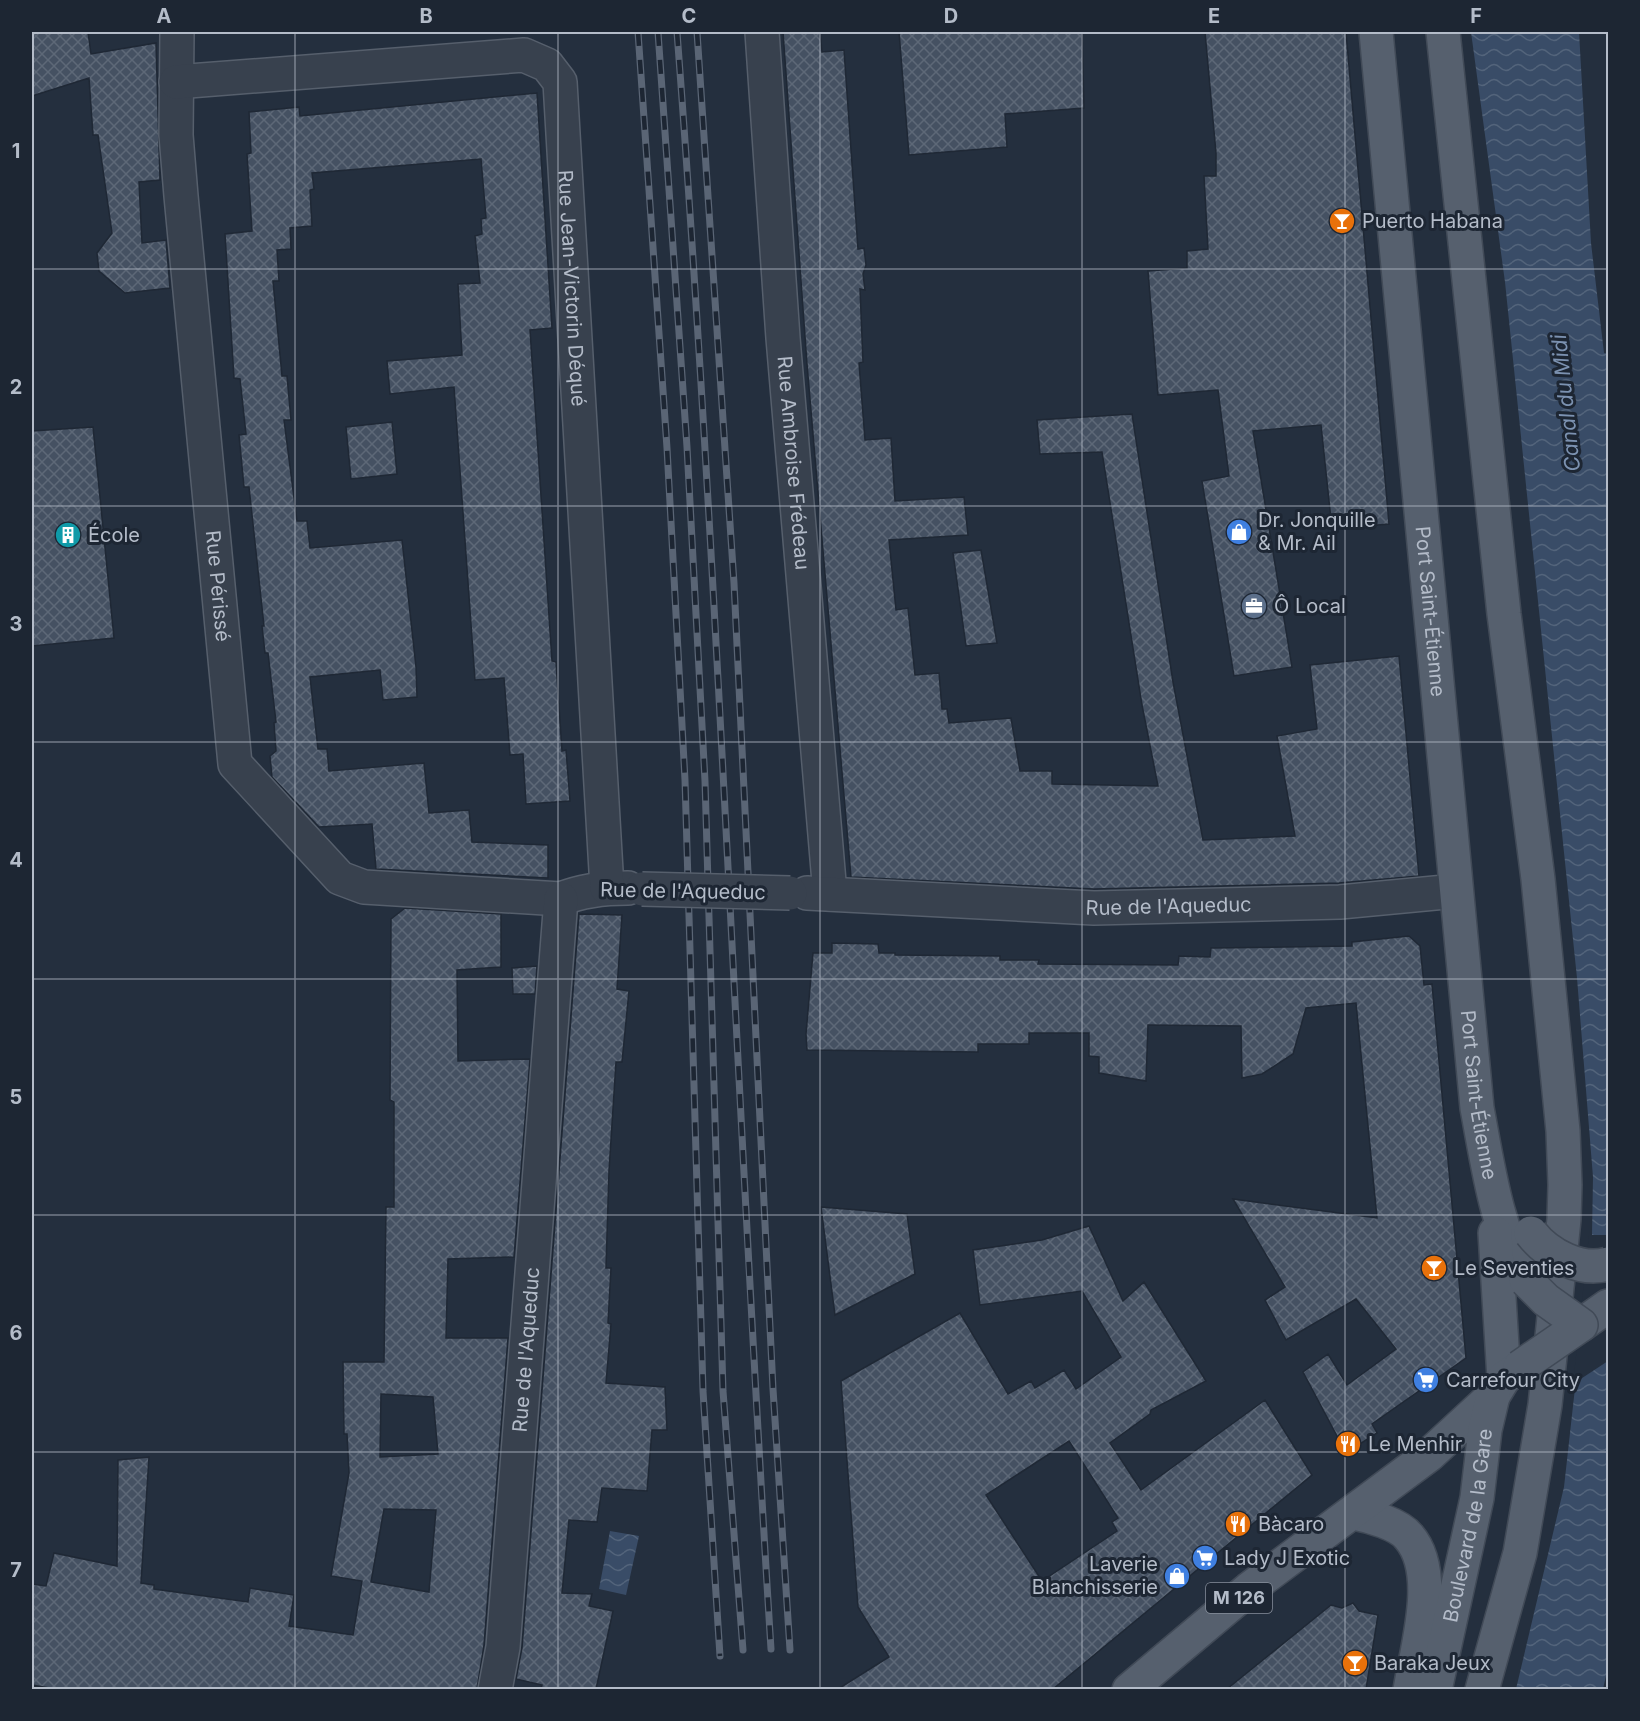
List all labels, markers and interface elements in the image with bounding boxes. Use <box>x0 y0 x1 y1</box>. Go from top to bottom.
text: A <box>157 4 172 28</box>
text: B <box>419 4 433 28</box>
text: C <box>682 4 696 28</box>
text: D <box>944 4 958 28</box>
text: E <box>1208 4 1220 28</box>
text: F <box>1470 4 1482 28</box>
text: 1 <box>12 139 20 163</box>
street label: Rue Jean-Victorin Déqué <box>553 169 591 407</box>
bar icon: Puerto Habana <box>1327 206 1357 236</box>
place label: Puerto Habana <box>1362 209 1503 233</box>
water label: Canal du Midi <box>1546 332 1585 473</box>
street label: Rue Ambroise Frédeau <box>773 355 815 571</box>
text: 2 <box>10 375 22 399</box>
place label: Dr. Jonquille & Mr. Ail <box>1258 508 1376 555</box>
shop icon: Dr. Jonquille & Mr. Ail <box>1224 517 1254 547</box>
building icon: École <box>53 520 83 550</box>
place label: École <box>88 522 140 547</box>
street label: Port Saint-Étienne <box>1410 525 1450 698</box>
street label: Rue Périssé <box>201 529 235 643</box>
office icon: Ô Local <box>1239 591 1269 621</box>
place label: Ô Local <box>1274 594 1346 618</box>
text: 3 <box>10 612 22 636</box>
text: 4 <box>9 848 23 872</box>
street label: Rue de l'Aqueduc <box>600 878 766 904</box>
street label: Rue de l'Aqueduc <box>1085 892 1252 920</box>
street label: Port Saint-Étienne <box>1456 1009 1502 1182</box>
text: 5 <box>10 1085 22 1109</box>
bar icon: Le Seventies <box>1419 1253 1449 1283</box>
place label: Le Seventies <box>1454 1256 1575 1280</box>
street label: Rue de l'Aqueduc <box>508 1266 544 1433</box>
text: 6 <box>10 1321 23 1345</box>
supermarket icon: Carrefour City <box>1411 1365 1441 1395</box>
place label: Carrefour City <box>1446 1368 1580 1392</box>
street label: Boulevard de la Gare <box>1438 1427 1497 1625</box>
restaurant icon: Le Menhir <box>1333 1429 1363 1459</box>
place label: Le Menhir <box>1368 1432 1463 1456</box>
restaurant icon: Bàcaro <box>1223 1509 1253 1539</box>
place label: Bàcaro <box>1258 1512 1324 1536</box>
supermarket icon: Lady J Exotic <box>1190 1543 1220 1573</box>
place label: Lady J Exotic <box>1224 1546 1350 1570</box>
place label: Laverie Blanchisserie <box>1032 1552 1158 1599</box>
text: 7 <box>10 1558 22 1582</box>
shop icon: Laverie Blanchisserie <box>1162 1561 1192 1591</box>
road number: M 126 <box>1206 1583 1272 1613</box>
bar icon: Baraka Jeux <box>1340 1648 1370 1678</box>
place label: Baraka Jeux <box>1374 1651 1491 1675</box>

